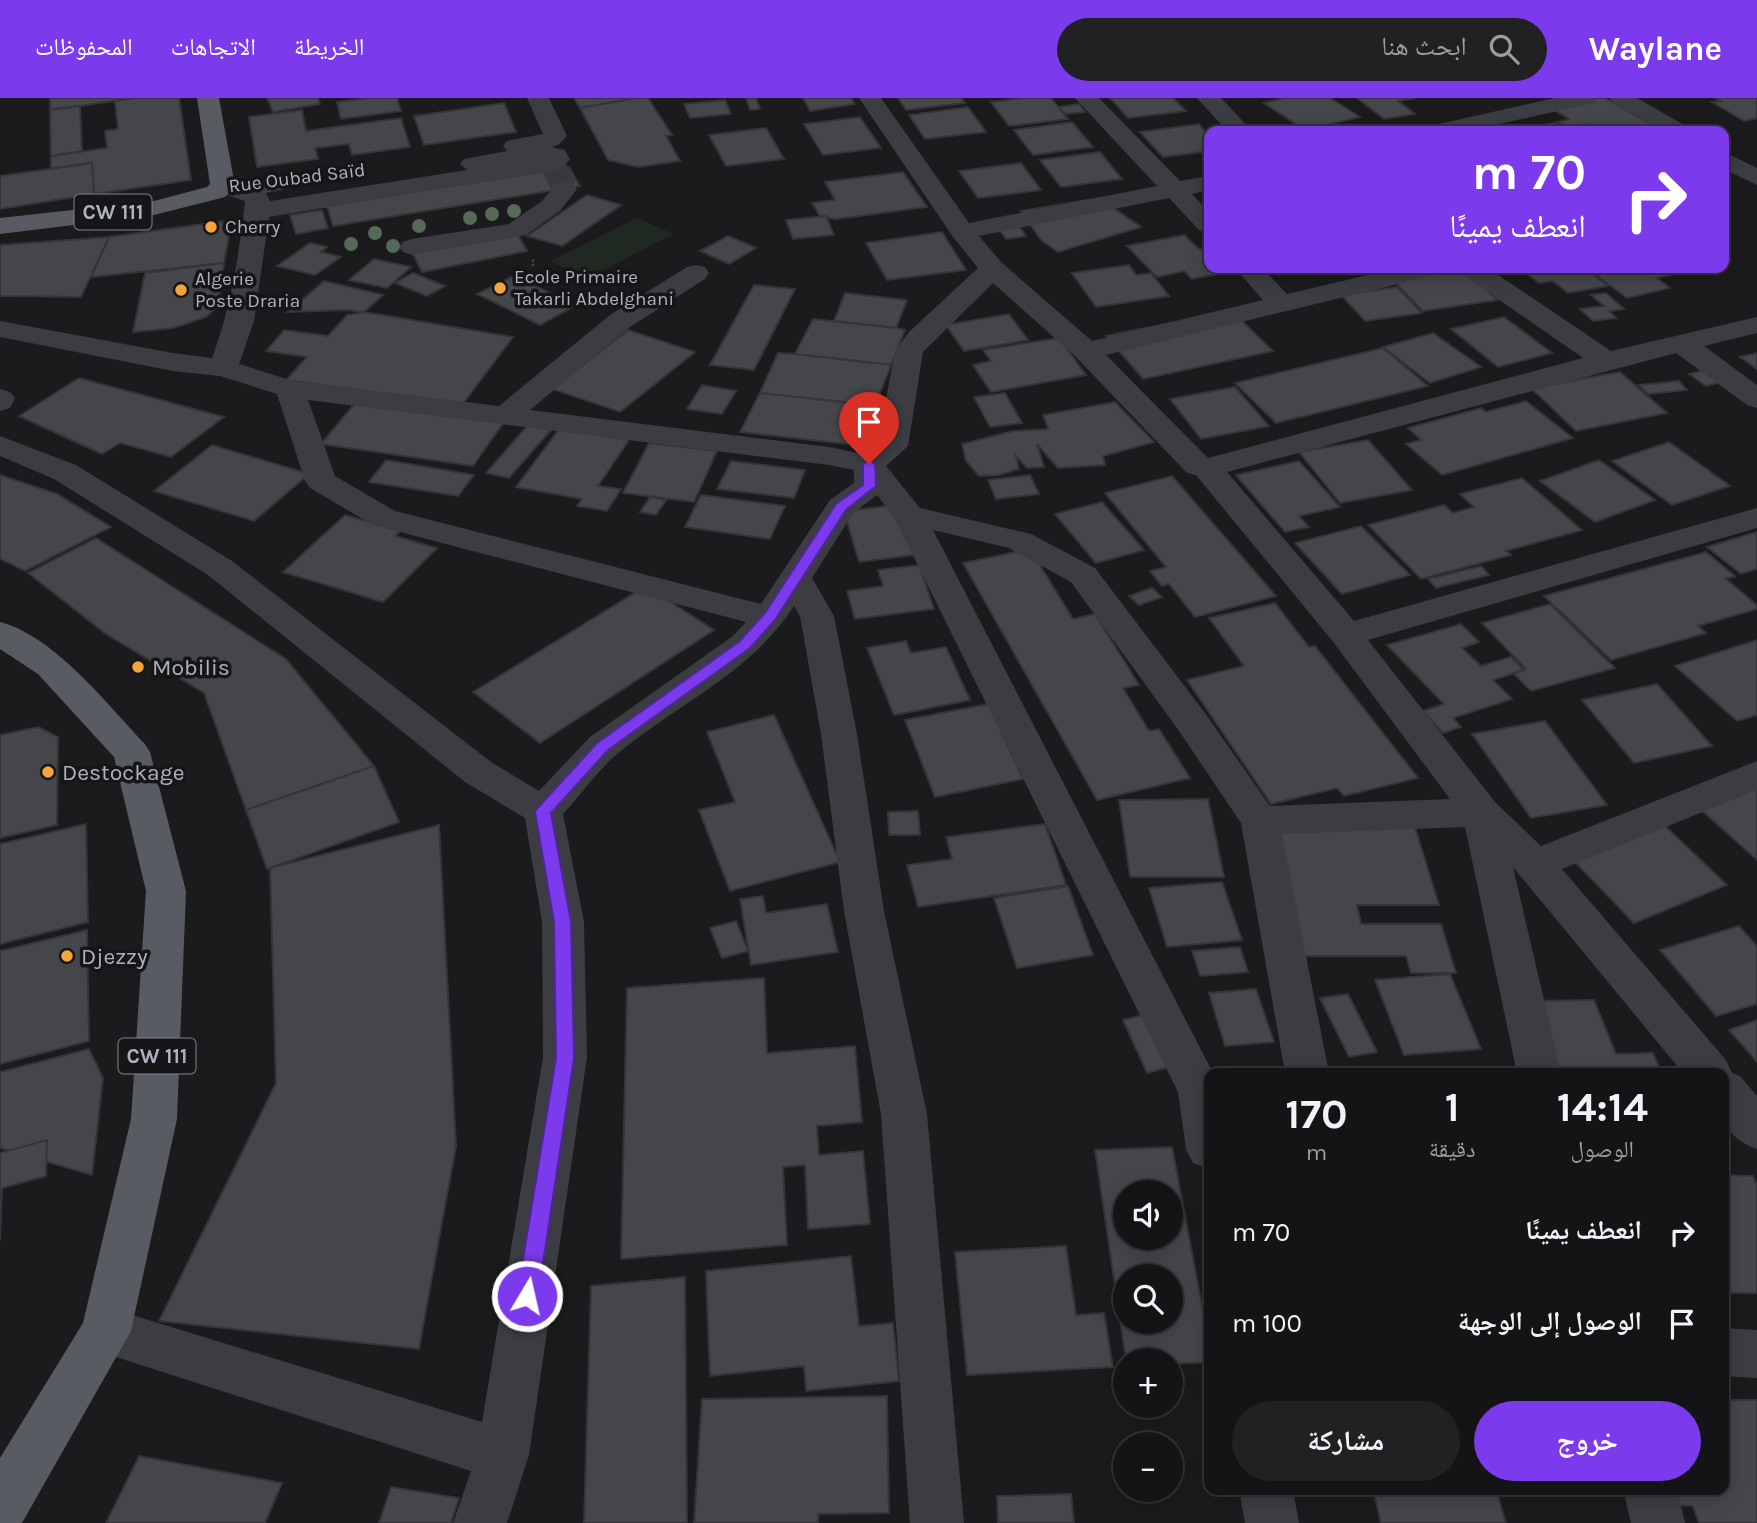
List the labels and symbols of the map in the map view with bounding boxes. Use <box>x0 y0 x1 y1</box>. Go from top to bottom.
street label: Rue Oubad Saïd <box>227 159 367 197</box>
road number: CW 111 <box>74 194 152 230</box>
place label: Cherry <box>225 216 281 238</box>
marker: Cherry <box>203 219 219 235</box>
place label: Ecole Primaire Takarli Abdelghani <box>514 266 674 310</box>
place label: Algerie Poste Draria <box>195 268 300 312</box>
marker: Ecole Primaire Takarli Abdelghani <box>492 280 508 296</box>
marker: Algerie Poste Draria <box>173 282 189 298</box>
pin <box>839 392 899 464</box>
place label: Mobilis <box>152 654 230 681</box>
marker: Mobilis <box>130 659 146 675</box>
place label: Destockage <box>62 759 185 786</box>
marker: Destockage <box>40 764 56 780</box>
place label: Djezzy <box>81 943 148 970</box>
marker: Djezzy <box>59 948 75 964</box>
road number: CW 111 <box>118 1038 196 1074</box>
position arrow <box>490 1259 564 1333</box>

